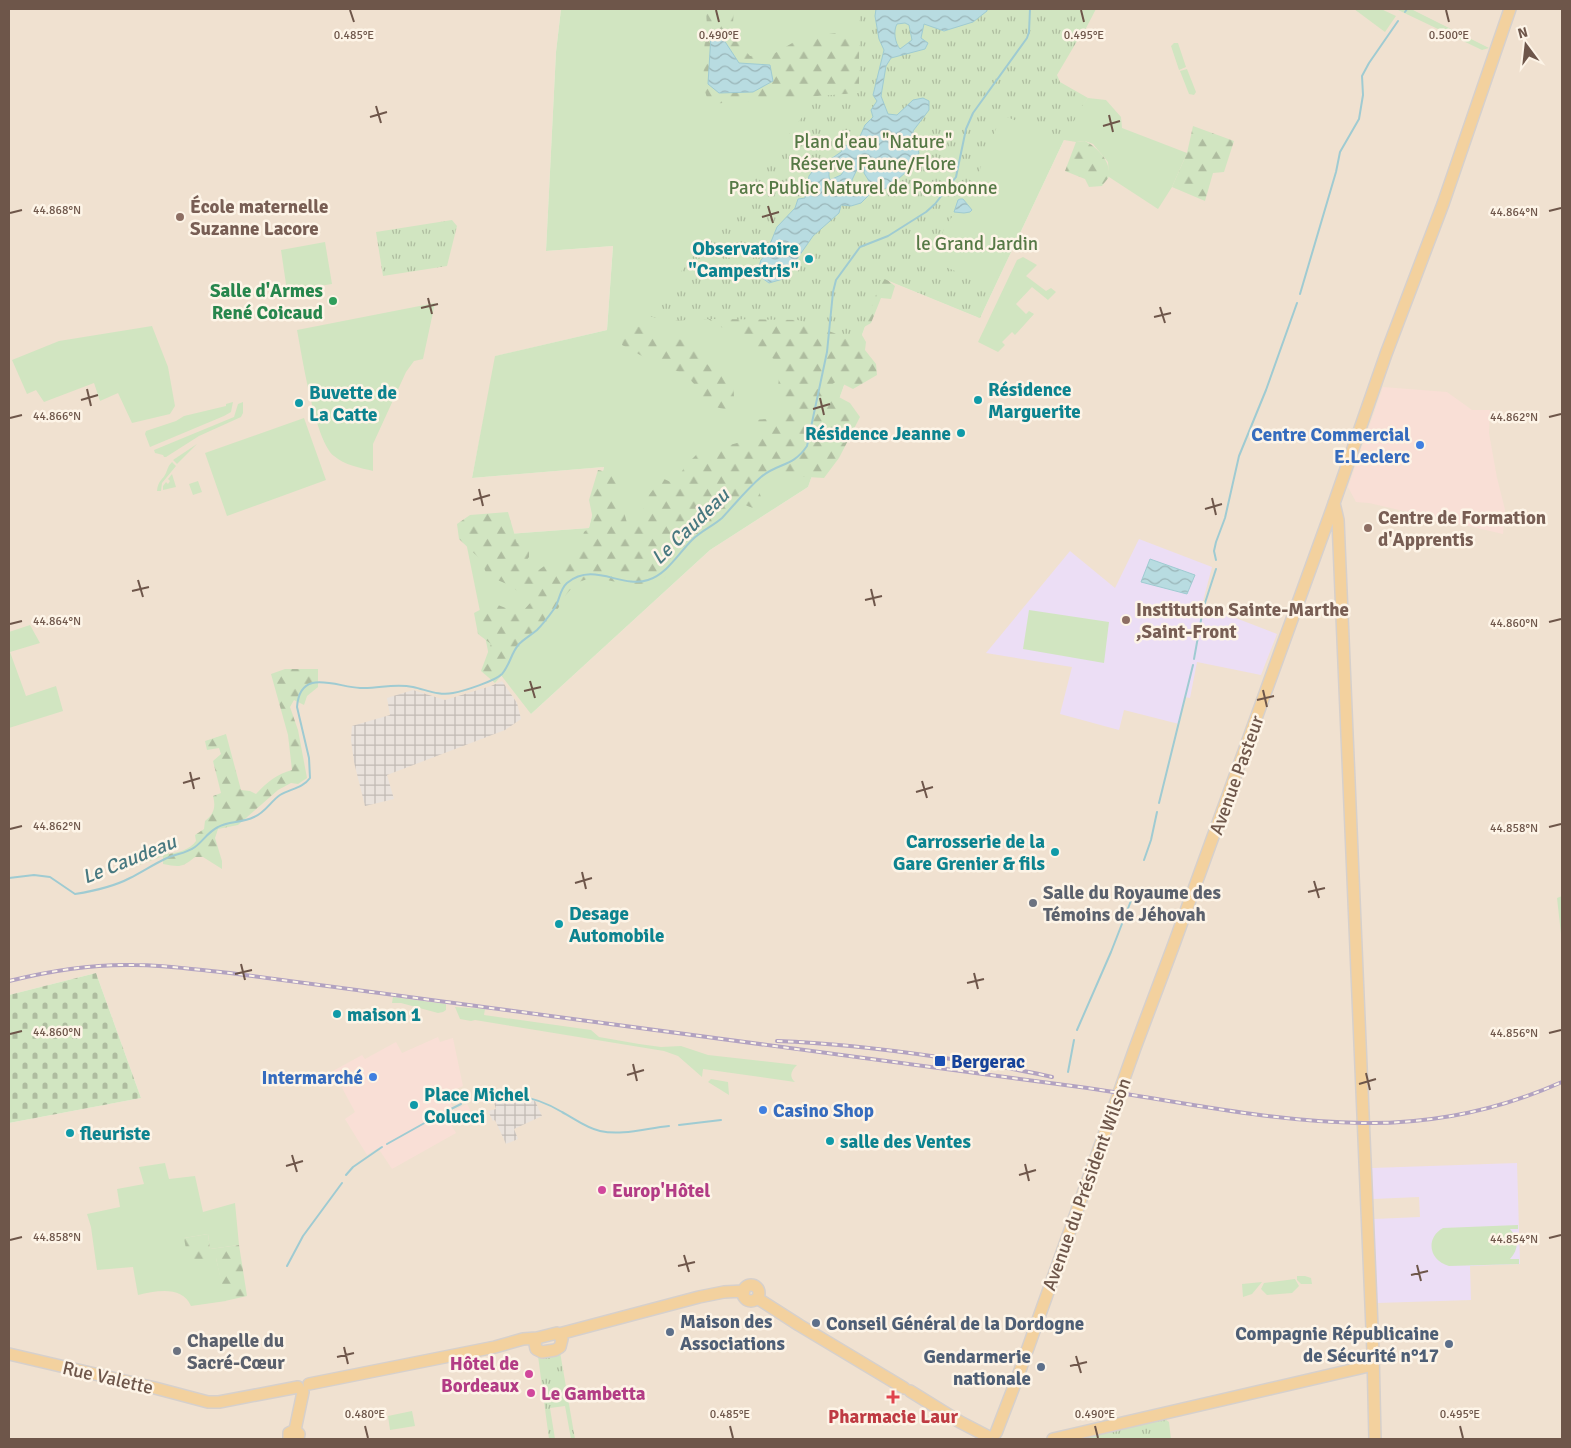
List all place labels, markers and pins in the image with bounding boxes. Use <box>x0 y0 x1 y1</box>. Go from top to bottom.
place label: École maternelle Suzanne Lacore <box>190 195 329 241</box>
marker: École maternelle Suzanne Lacore <box>174 211 186 223</box>
place label: Observatoire "Campestris" <box>688 237 799 283</box>
marker: Observatoire "Campestris" <box>803 253 815 265</box>
place label: Salle d'Armes René Coicaud <box>210 279 323 325</box>
marker: Salle d'Armes René Coicaud <box>327 295 339 307</box>
place label: Résidence Marguerite <box>988 378 1081 424</box>
place label: Buvette de La Catte <box>309 381 397 427</box>
marker: Résidence Marguerite <box>972 394 984 406</box>
marker: Buvette de La Catte <box>293 397 305 409</box>
place label: Résidence Jeanne <box>805 422 951 446</box>
place label: Centre Commercial E.Leclerc <box>1251 423 1410 469</box>
marker: Résidence Jeanne <box>955 427 967 439</box>
marker: Centre Commercial E.Leclerc <box>1414 439 1426 451</box>
place label: Centre de Formation d'Apprentis <box>1378 506 1546 552</box>
marker: Centre de Formation d'Apprentis <box>1362 522 1374 534</box>
place label: Institution Sainte-Marthe ,Saint-Front <box>1136 598 1349 644</box>
marker: Institution Sainte-Marthe ,Saint-Front <box>1120 614 1132 626</box>
place label: Carrosserie de la Gare Grenier & fils <box>893 830 1045 876</box>
marker: Carrosserie de la Gare Grenier & fils <box>1049 846 1061 858</box>
place label: Salle du Royaume des Témoins de Jéhovah <box>1043 881 1221 927</box>
marker: Salle du Royaume des Témoins de Jéhovah <box>1027 897 1039 909</box>
place label: Desage Automobile <box>569 902 664 948</box>
marker: Desage Automobile <box>553 918 565 930</box>
place label: maison 1 <box>347 1003 421 1027</box>
marker: maison 1 <box>331 1008 343 1020</box>
place label: Bergerac <box>951 1050 1025 1074</box>
marker: Bergerac <box>933 1054 947 1068</box>
place label: Intermarché <box>262 1066 363 1090</box>
marker: Intermarché <box>367 1071 379 1083</box>
place label: Place Michel Colucci <box>424 1083 530 1129</box>
marker: Place Michel Colucci <box>408 1099 420 1111</box>
place label: Casino Shop <box>773 1099 874 1123</box>
marker: Casino Shop <box>757 1104 769 1116</box>
place label: fleuriste <box>79 1122 150 1146</box>
marker: fleuriste <box>64 1127 76 1139</box>
place label: salle des Ventes <box>840 1130 971 1154</box>
marker: salle des Ventes <box>824 1135 836 1147</box>
place label: Europ'Hôtel <box>612 1179 710 1203</box>
marker: Europ'Hôtel <box>596 1184 608 1196</box>
place label: Maison des Associations <box>680 1310 785 1356</box>
place label: Conseil Général de la Dordogne <box>826 1312 1084 1336</box>
marker: Conseil Général de la Dordogne <box>810 1317 822 1329</box>
place label: Compagnie Républicaine de Sécurité n°17 <box>1235 1322 1439 1368</box>
marker: Maison des Associations <box>664 1326 676 1338</box>
place label: Chapelle du Sacré-Cœur <box>187 1329 285 1375</box>
marker: Compagnie Républicaine de Sécurité n°17 <box>1443 1338 1455 1350</box>
marker: Chapelle du Sacré-Cœur <box>171 1345 183 1357</box>
place label: Gendarmerie nationale <box>923 1345 1031 1391</box>
place label: Hôtel de Bordeaux <box>441 1352 520 1398</box>
marker: Gendarmerie nationale <box>1035 1361 1047 1373</box>
marker: Hôtel de Bordeaux <box>523 1368 535 1380</box>
place label: Le Gambetta <box>541 1382 646 1406</box>
marker: Le Gambetta <box>525 1387 537 1399</box>
marker: Pharmacie Laur <box>887 1391 899 1403</box>
place label: Pharmacie Laur <box>828 1405 958 1429</box>

